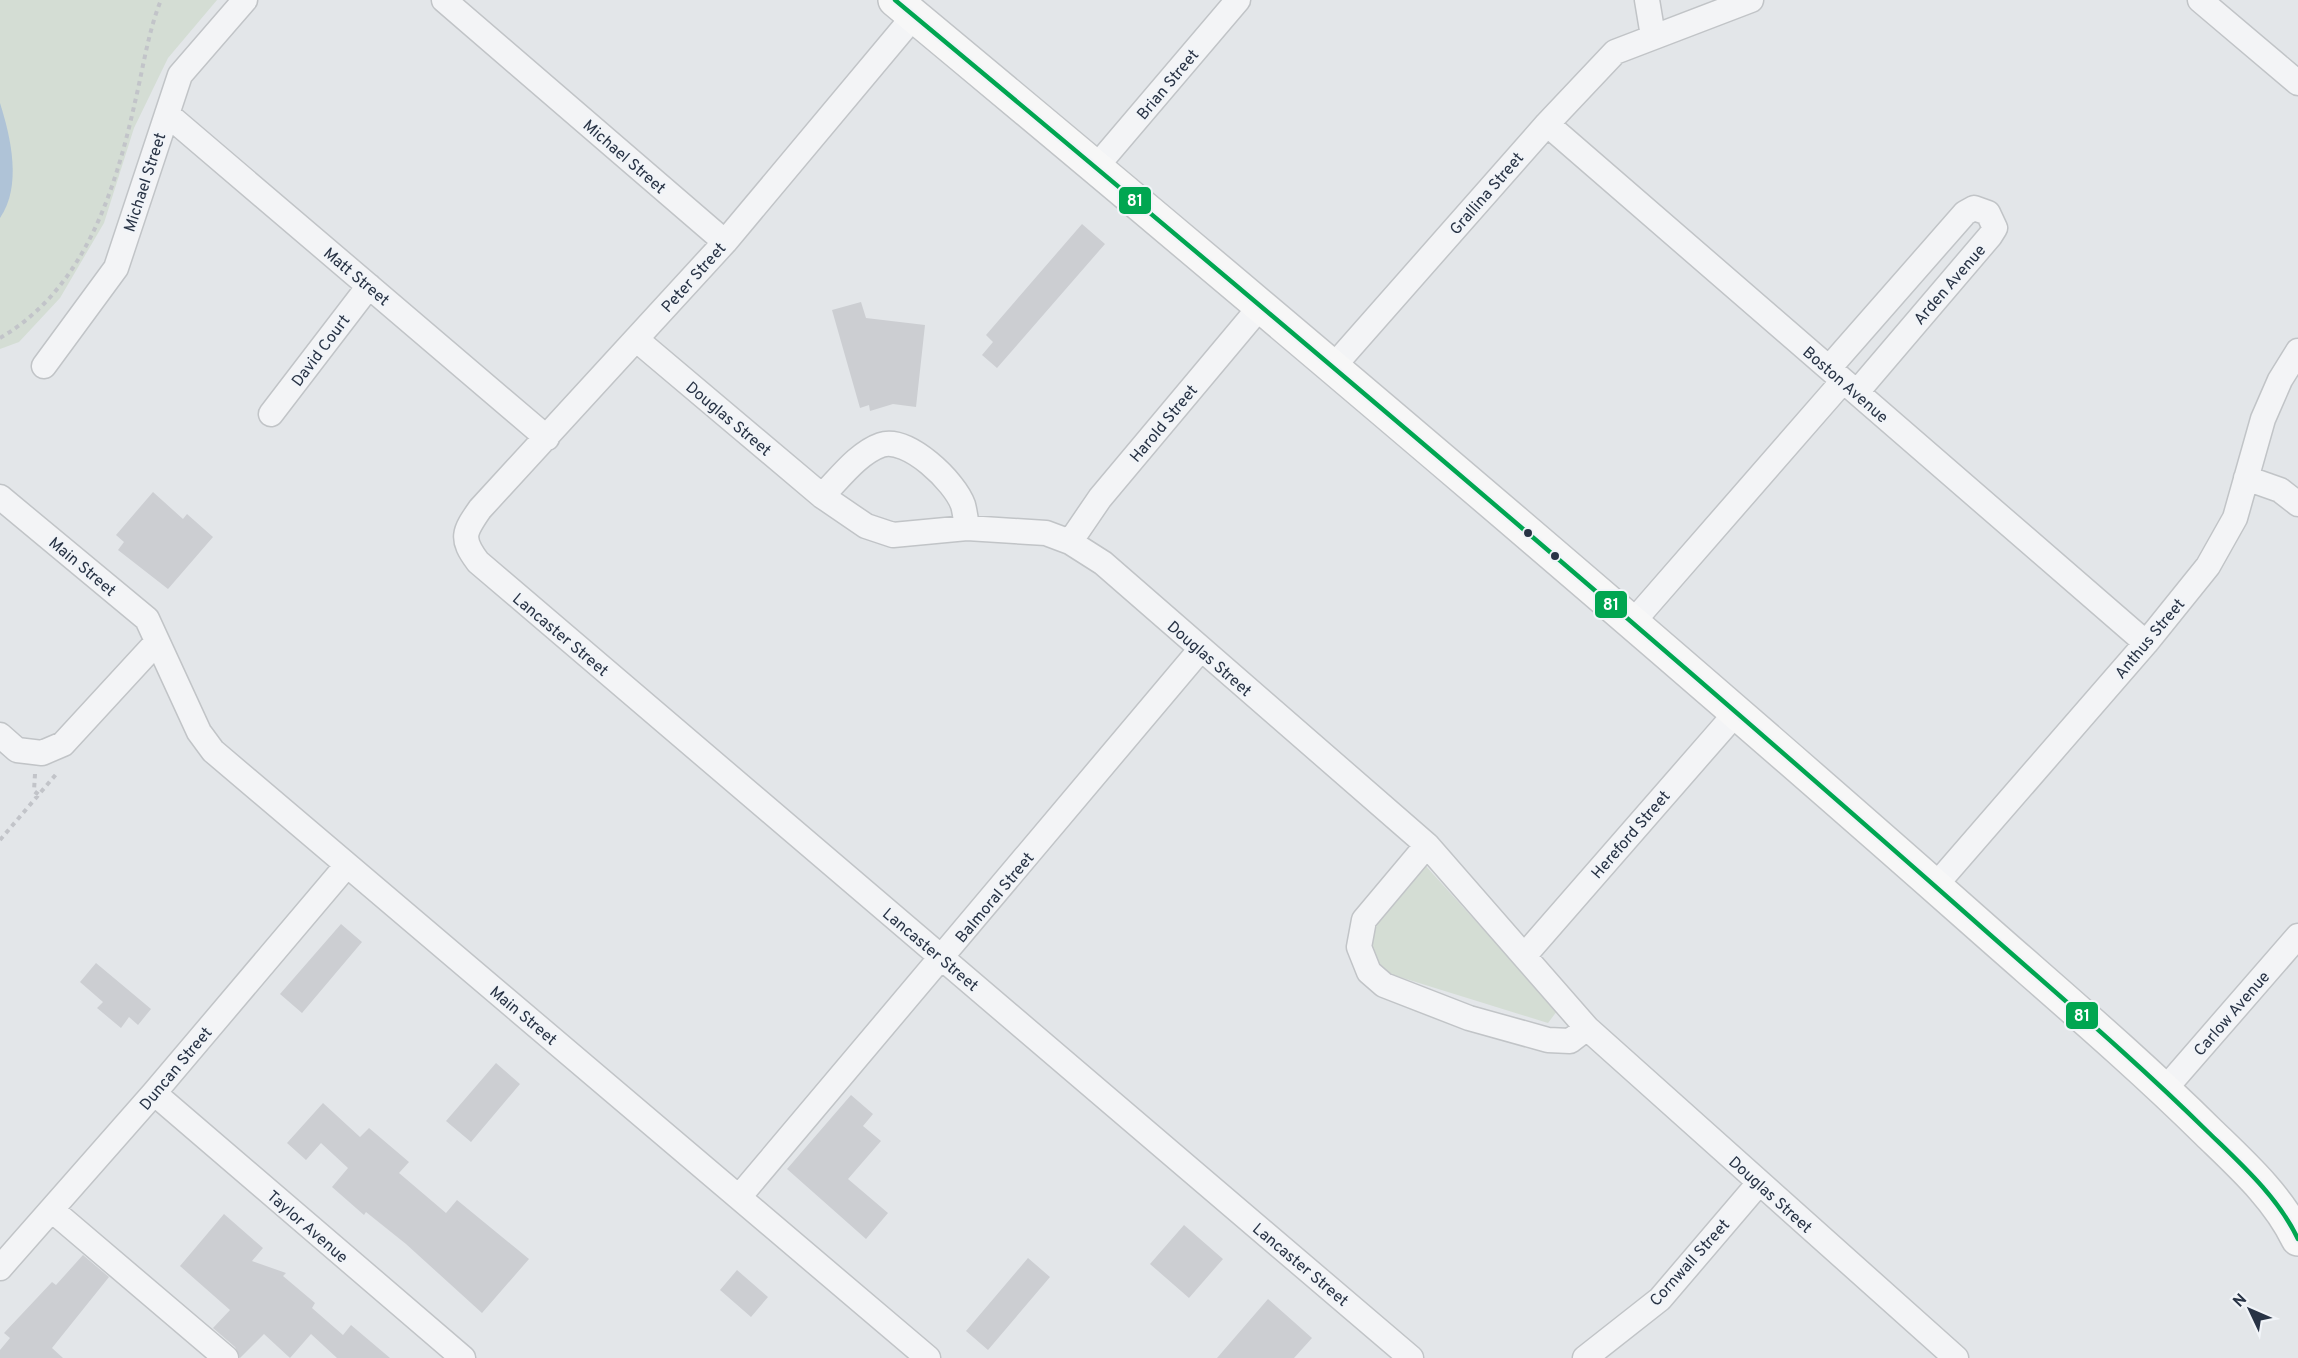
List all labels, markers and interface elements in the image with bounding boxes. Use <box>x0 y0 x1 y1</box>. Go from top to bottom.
street label: Brian Street <box>1133 46 1204 125</box>
street label: Michael Street <box>578 116 669 199</box>
street label: Michael Street <box>120 130 171 235</box>
street label: Grallina Street <box>1446 149 1529 240</box>
line badge: 81 <box>1118 186 1152 215</box>
text: 81 <box>1127 192 1143 212</box>
street label: Peter Street <box>658 239 731 317</box>
street label: Arden Avenue <box>1910 241 1991 330</box>
street label: Matt Street <box>319 244 393 311</box>
street label: David Court <box>288 311 355 391</box>
street label: Boston Avenue <box>1798 343 1892 428</box>
street label: Douglas Street <box>681 378 775 461</box>
street label: Harold Street <box>1126 381 1203 467</box>
unlabelled marker <box>1522 527 1534 539</box>
street label: Main Street <box>44 534 119 601</box>
unlabelled marker <box>1549 550 1561 562</box>
street label: Lancaster Street <box>508 590 612 681</box>
line badge: 81 <box>1594 590 1628 619</box>
street label: Anthus Street <box>2111 595 2190 684</box>
text: 81 <box>1603 596 1619 616</box>
street label: Douglas Street <box>1162 617 1255 702</box>
street label: Hereford Street <box>1588 787 1675 884</box>
street label: Balmoral Street <box>952 849 1039 948</box>
street label: Lancaster Street <box>878 905 982 996</box>
street label: Carlow Avenue <box>2190 968 2275 1061</box>
street label: Main Street <box>485 983 560 1050</box>
line badge: 81 <box>2065 1001 2099 1030</box>
text: 81 <box>2074 1007 2090 1027</box>
street label: Duncan Street <box>136 1024 217 1115</box>
street label: Douglas Street <box>1724 1153 1816 1238</box>
street label: Taylor Avenue <box>262 1187 351 1268</box>
street label: Cornwall Street <box>1646 1216 1735 1311</box>
street label: Lancaster Street <box>1248 1220 1352 1311</box>
north arrow <box>2220 1280 2280 1340</box>
text: N <box>2229 1290 2252 1312</box>

